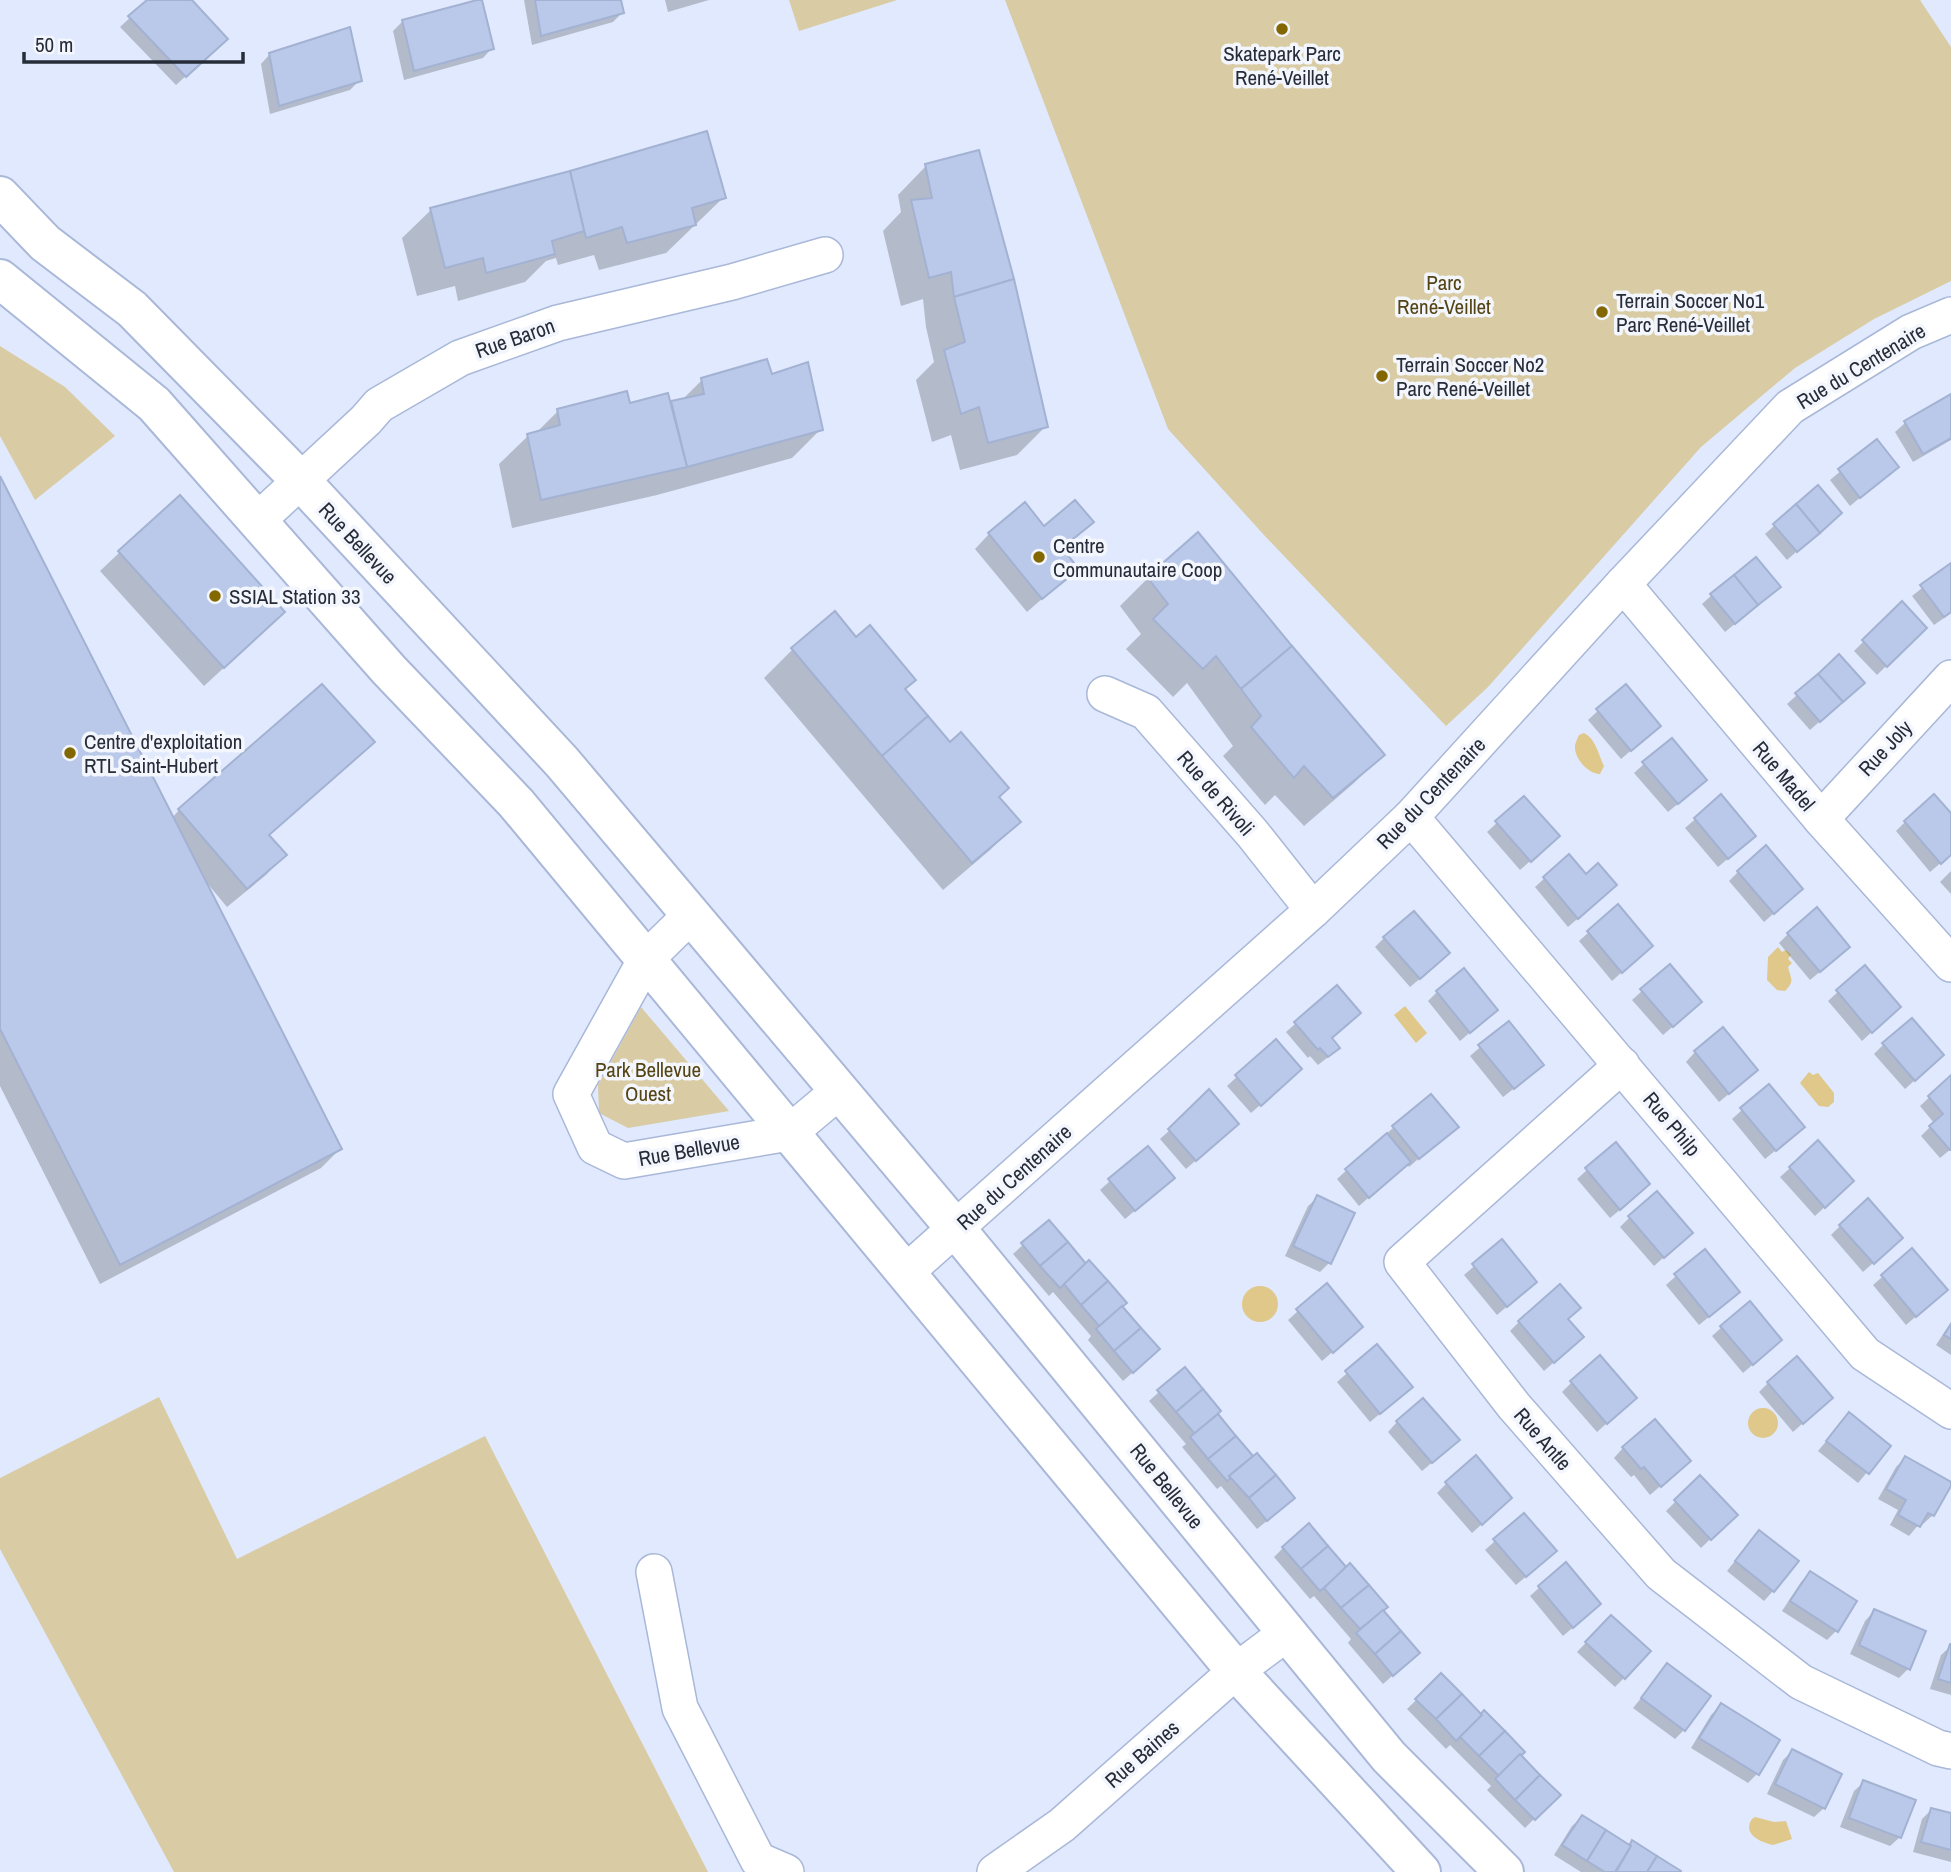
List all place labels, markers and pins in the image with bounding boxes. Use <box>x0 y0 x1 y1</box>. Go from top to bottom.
marker: Skatepark Parc René-Veillet <box>1274 21 1290 37</box>
place label: Skatepark Parc René-Veillet <box>1223 39 1341 92</box>
place label: Terrain Soccer No1 Parc René-Veillet <box>1616 286 1765 339</box>
marker: Terrain Soccer No1 Parc René-Veillet <box>1594 304 1610 320</box>
place label: Terrain Soccer No2 Parc René-Veillet <box>1396 350 1544 403</box>
marker: Terrain Soccer No2 Parc René-Veillet <box>1374 368 1390 384</box>
place label: Centre Communautaire Coop <box>1053 531 1222 584</box>
marker: Centre Communautaire Coop <box>1031 549 1047 565</box>
place label: SSIAL Station 33 <box>229 582 361 611</box>
marker: SSIAL Station 33 <box>207 588 223 604</box>
place label: Centre d'exploitation RTL Saint-Hubert <box>84 727 242 780</box>
marker: Centre d'exploitation RTL Saint-Hubert <box>62 745 78 761</box>

